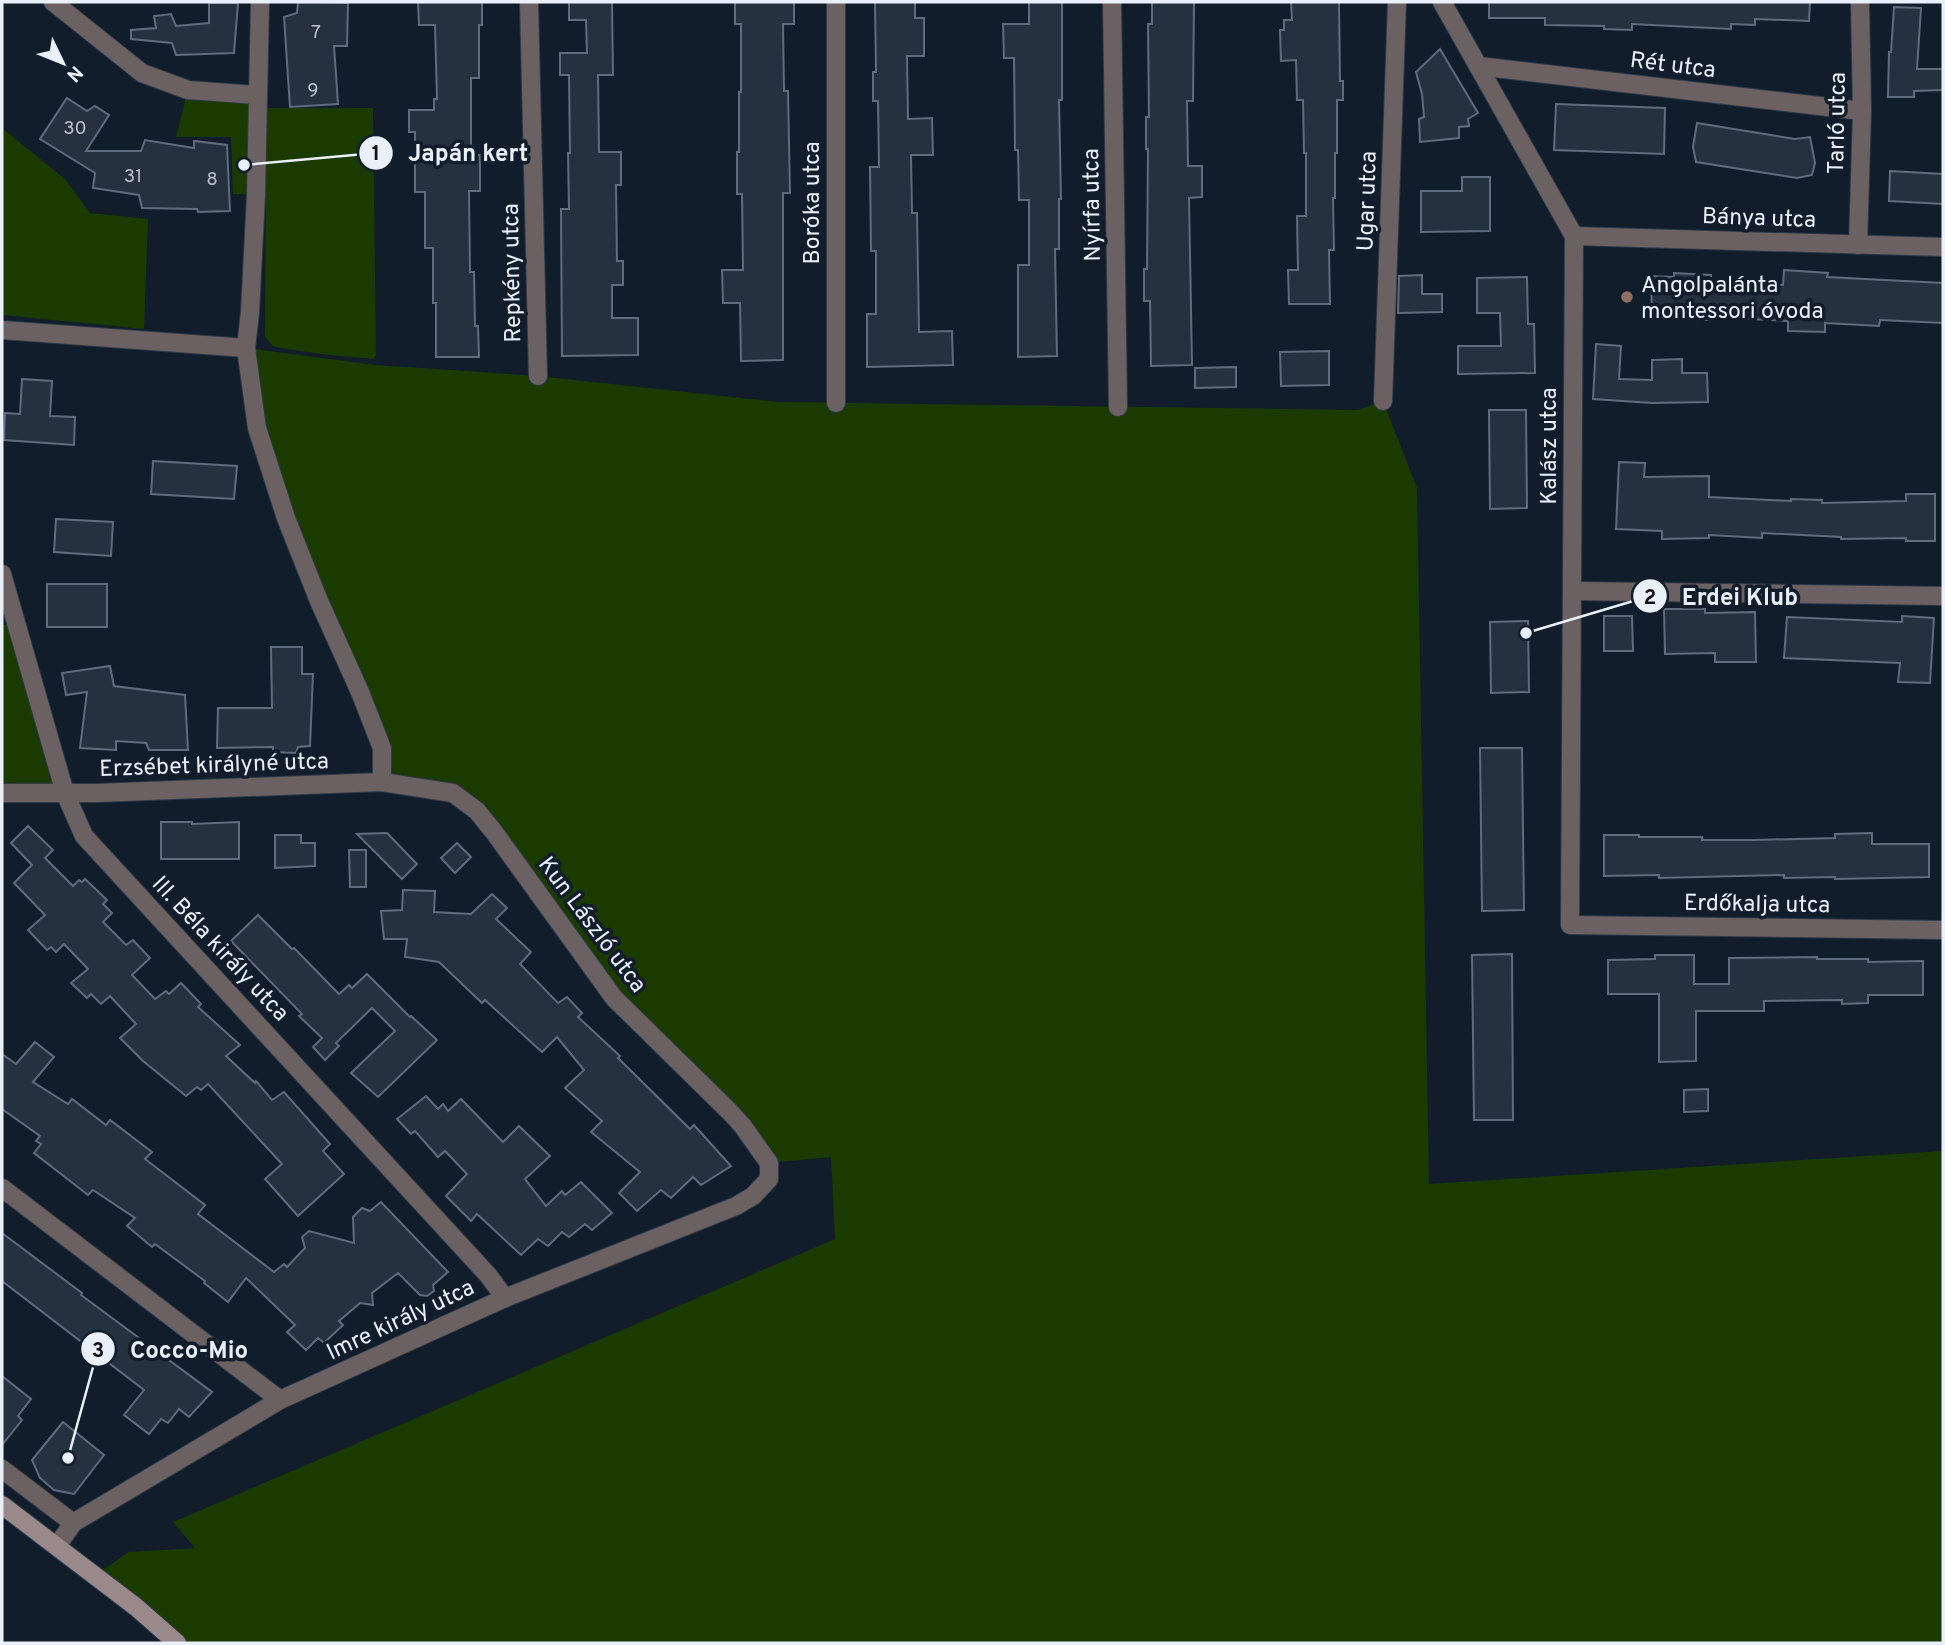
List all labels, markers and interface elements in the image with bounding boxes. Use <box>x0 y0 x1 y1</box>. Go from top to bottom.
house number: 7 <box>311 21 321 45</box>
north arrow <box>28 28 98 98</box>
street label: Rét utca <box>1628 47 1717 86</box>
text: N <box>61 60 87 86</box>
street label: Tarló utca <box>1823 72 1854 174</box>
house number: 9 <box>307 79 319 103</box>
house number: 30 <box>63 117 87 141</box>
callout: Japán kert <box>359 130 542 175</box>
text: Japán kert <box>408 140 528 170</box>
text: 1 <box>372 141 380 168</box>
street label: Boróka utca <box>799 141 828 265</box>
street label: Nyírfa utca <box>1078 148 1109 262</box>
street label: Ugar utca <box>1352 150 1385 252</box>
house number: 31 <box>124 165 142 189</box>
house number: 8 <box>206 168 218 192</box>
street label: Repkény utca <box>498 203 529 343</box>
street label: Bánya utca <box>1701 203 1816 236</box>
place label: Angolpalánta montessori óvoda <box>1641 272 1824 327</box>
marker: Angolpalánta montessori óvoda <box>1619 289 1635 305</box>
street label: Kalász utca <box>1536 387 1565 505</box>
callout: Erdei Klub <box>1633 574 1812 619</box>
text: Erdei Klub <box>1682 584 1798 614</box>
text: 2 <box>1644 585 1656 612</box>
street label: Erzsébet királyné utca <box>99 748 329 785</box>
street label: Kun László utca <box>530 852 652 999</box>
street label: III. Béla király utca <box>144 871 294 1029</box>
street label: Erdőkalja utca <box>1684 890 1830 921</box>
street label: Imre király utca <box>322 1274 480 1368</box>
callout: Cocco-Mio <box>81 1327 262 1372</box>
text: Cocco-Mio <box>130 1337 248 1367</box>
text: 3 <box>92 1338 104 1365</box>

